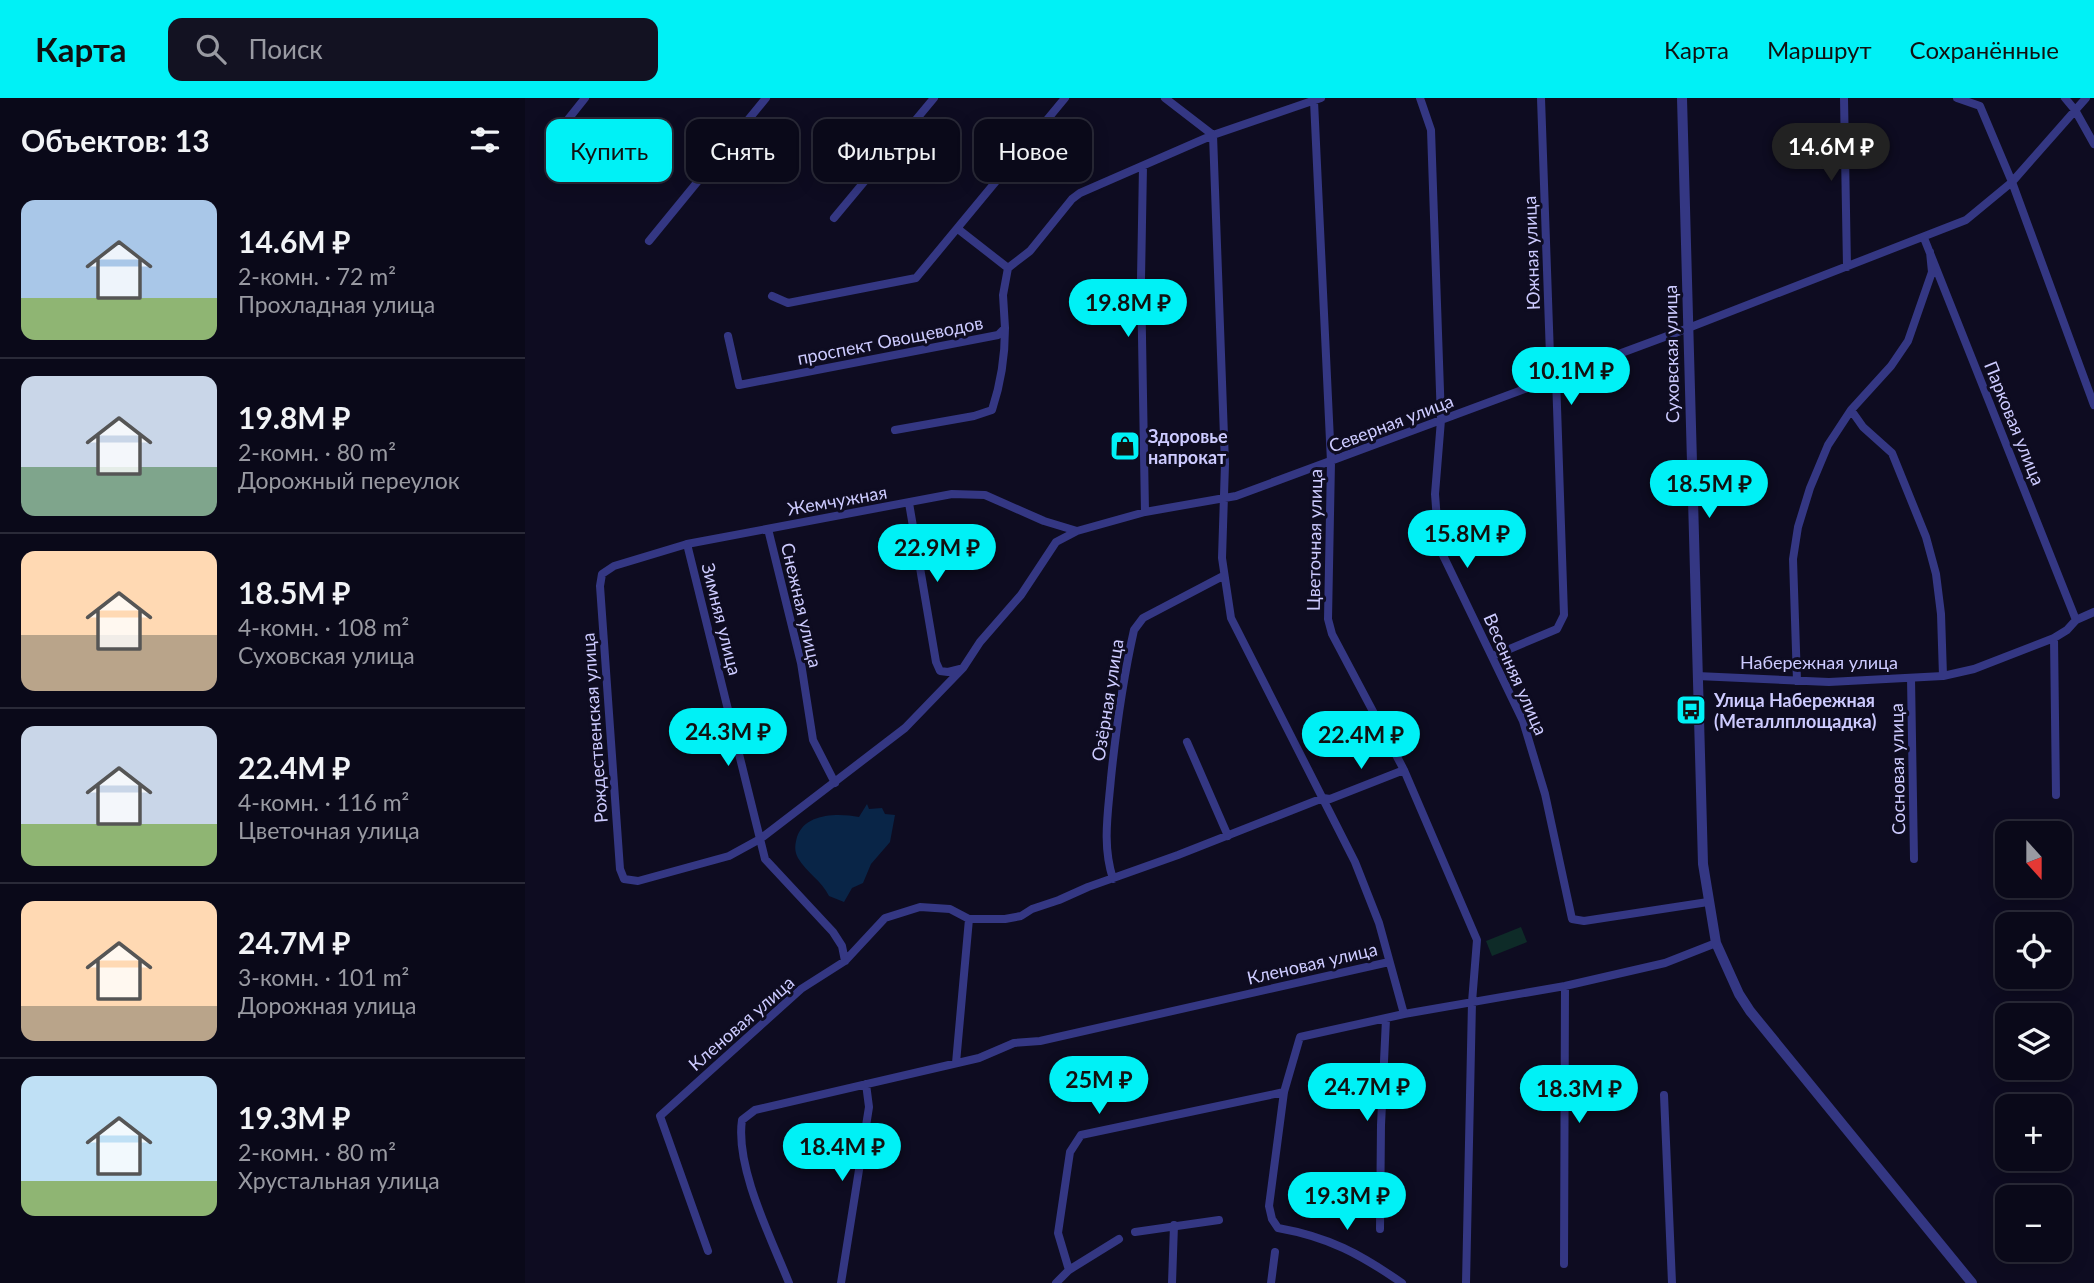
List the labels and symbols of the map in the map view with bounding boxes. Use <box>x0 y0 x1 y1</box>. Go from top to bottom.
pin: 14.6M ₽ <box>1766 123 1896 183</box>
street label: Южная улица <box>1518 195 1544 311</box>
pin: 19.8M ₽ <box>1063 280 1193 339</box>
street label: Суховская улица <box>1659 285 1683 423</box>
street label: проспект Овощеводов <box>795 311 985 369</box>
pin: 10.1M ₽ <box>1506 348 1636 407</box>
street label: Парковая улица <box>1980 358 2050 488</box>
street label: Северная улица <box>1326 389 1456 457</box>
place label: Здоровье напрокат <box>1148 425 1228 468</box>
shop icon: Здоровье напрокат <box>1108 429 1142 463</box>
pin: 18.5M ₽ <box>1644 460 1774 520</box>
street label: Цветочная улица <box>1302 469 1326 611</box>
street label: Жемчужная <box>785 480 889 520</box>
pin: 15.8M ₽ <box>1402 510 1532 570</box>
pin: 22.9M ₽ <box>872 524 1002 584</box>
street label: Снежная улица <box>777 540 827 670</box>
street label: Зимняя улица <box>697 561 747 677</box>
street label: Весенняя улица <box>1479 610 1553 738</box>
street label: Рождественская улица <box>576 632 612 824</box>
street label: Озёрная улица <box>1086 637 1128 763</box>
street label: Набережная улица <box>1740 651 1898 673</box>
place label: Улица Набережная (Металлплощадка) <box>1713 689 1876 732</box>
bus stop icon: Улица Набережная (Металлплощадка) <box>1674 693 1708 727</box>
street label: Сосновая улица <box>1885 703 1909 835</box>
pin: 24.3M ₽ <box>663 708 793 768</box>
pin: 22.4M ₽ <box>1296 712 1426 771</box>
north arrow <box>1995 821 2072 898</box>
street label: Кленовая улица <box>1245 937 1379 989</box>
street label: Кленовая улица <box>684 971 798 1075</box>
pin: 25M ₽ <box>1050 1056 1148 1116</box>
pin: 24.7M ₽ <box>1302 1063 1432 1123</box>
pin: 18.3M ₽ <box>1514 1066 1644 1125</box>
pin: 18.4M ₽ <box>777 1124 907 1183</box>
pin: 19.3M ₽ <box>1282 1172 1412 1232</box>

